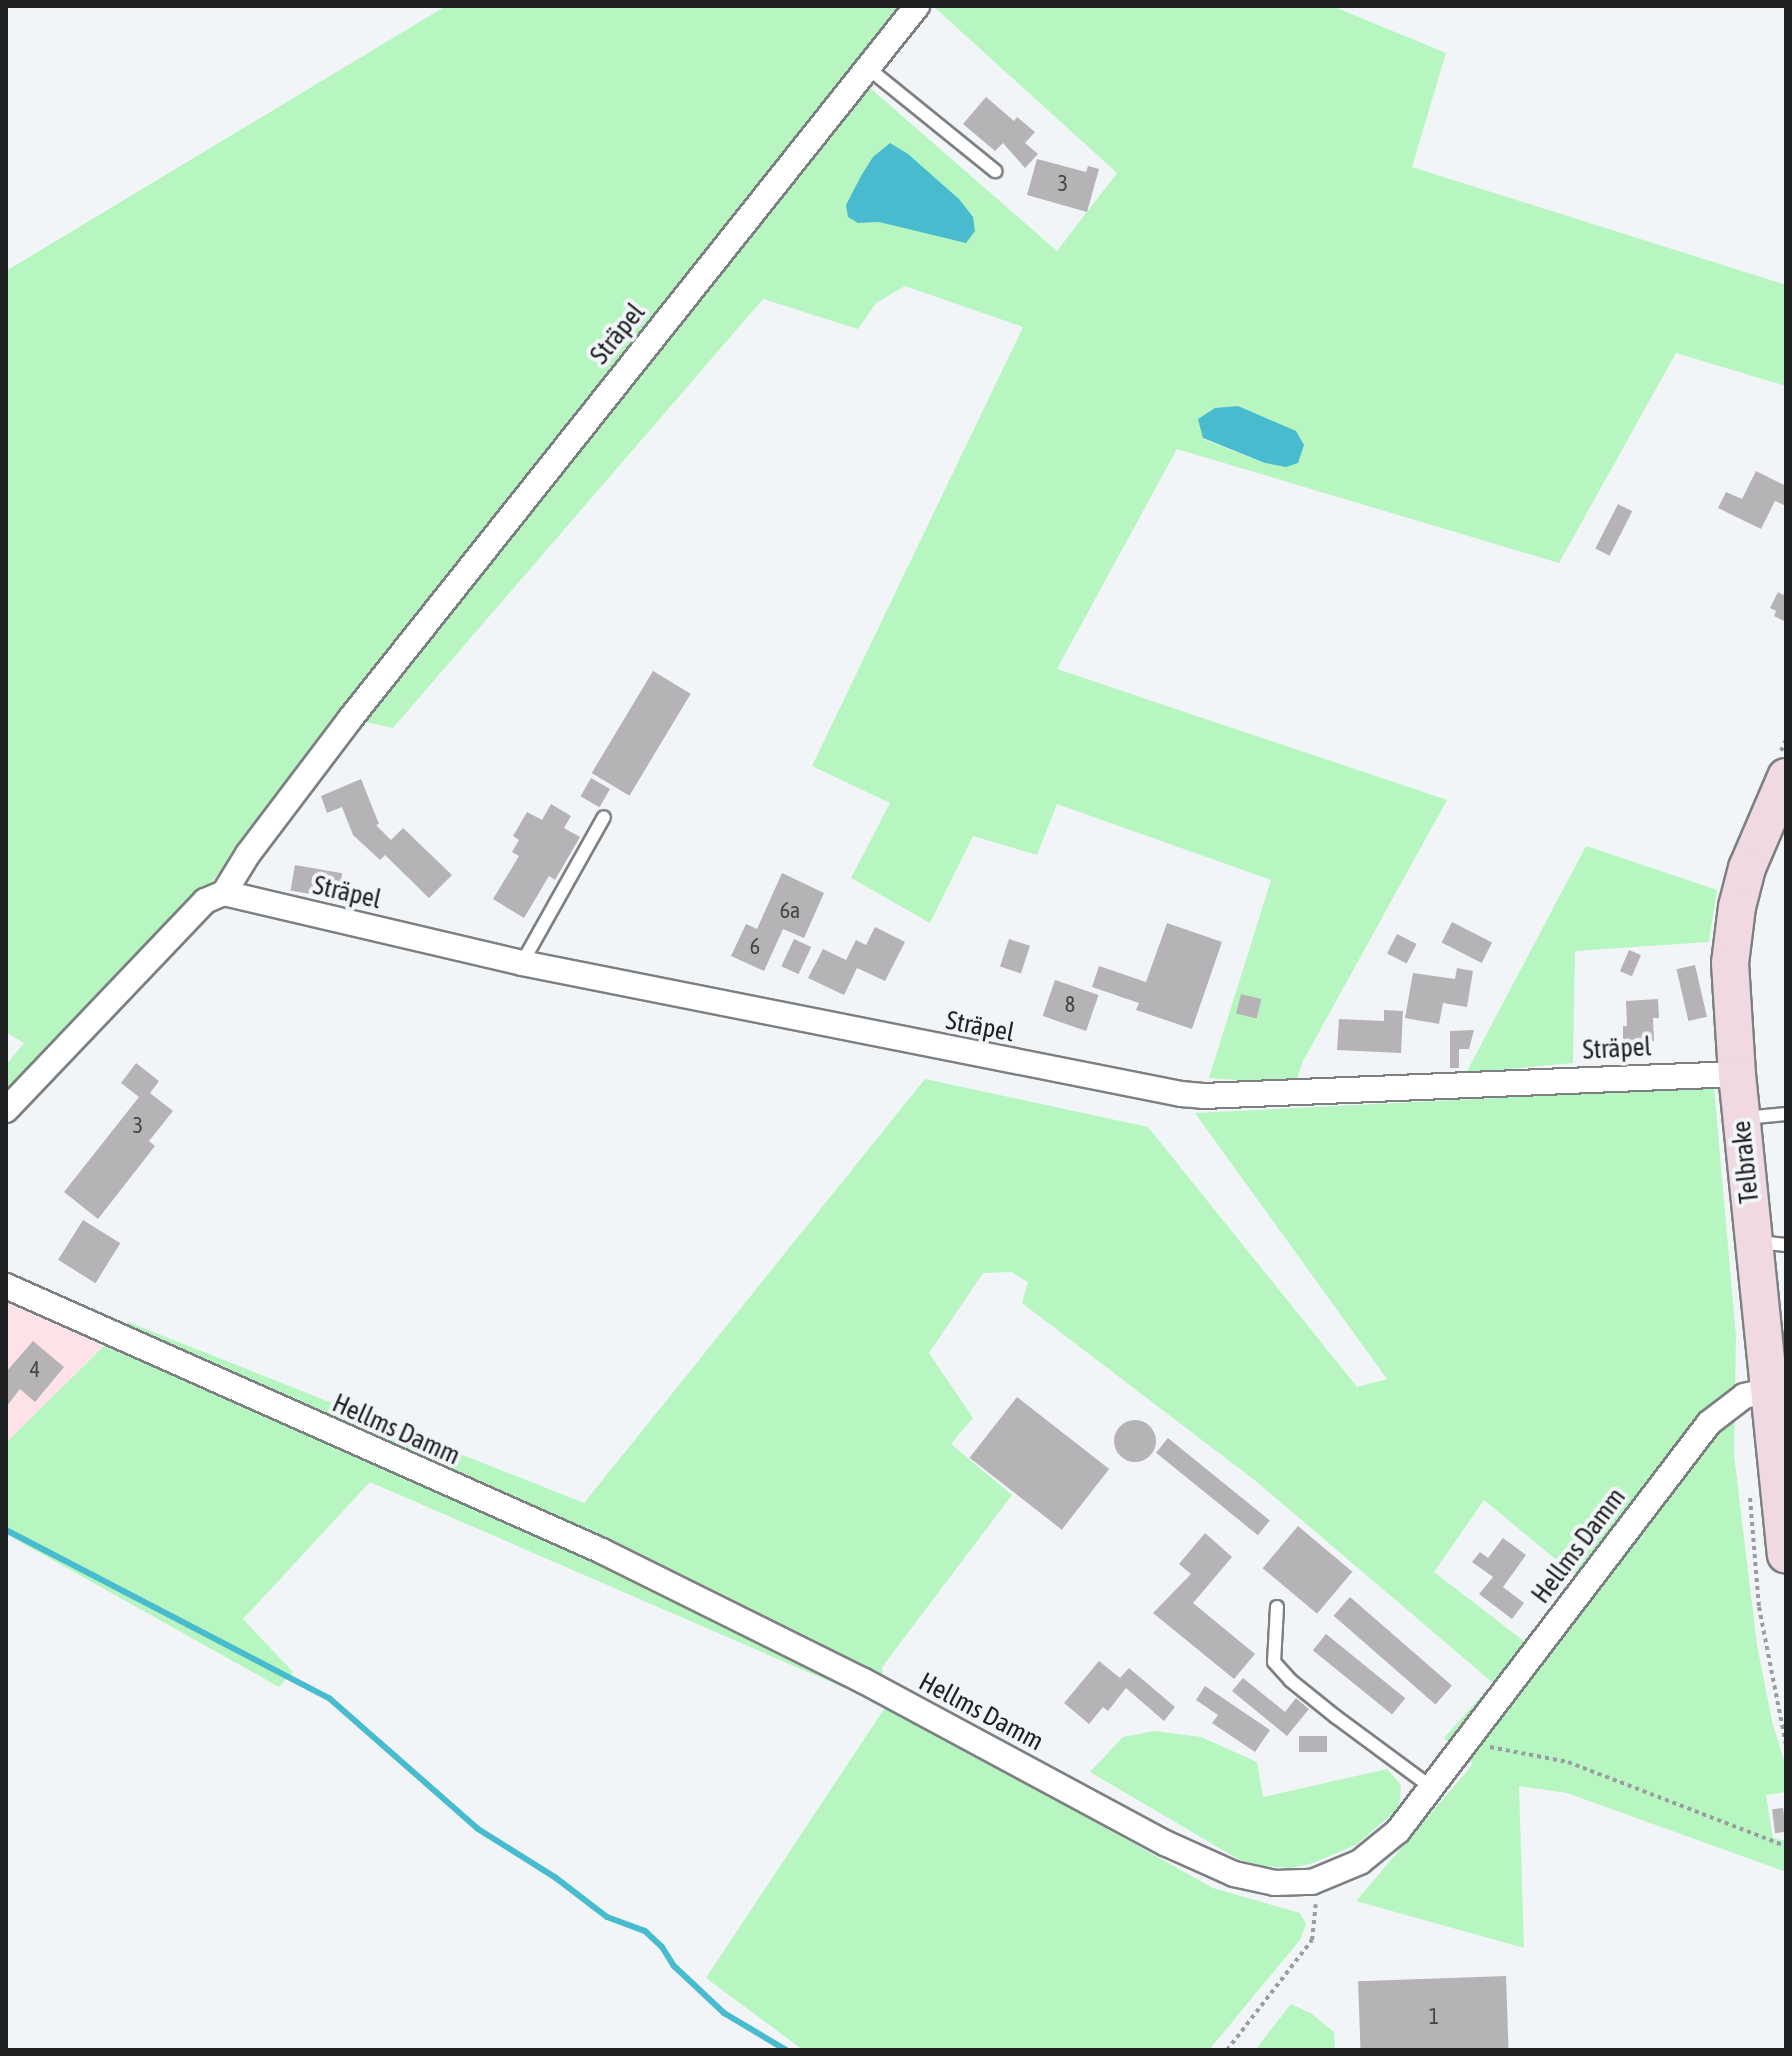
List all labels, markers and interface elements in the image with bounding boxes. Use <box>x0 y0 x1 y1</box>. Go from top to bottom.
house number: 3 <box>1058 171 1068 197</box>
street label: Sträpel <box>584 298 652 370</box>
street label: Sträpel <box>310 870 384 916</box>
house number: 6a <box>780 898 800 924</box>
house number: 6 <box>750 934 760 960</box>
house number: 8 <box>1065 992 1075 1018</box>
street label: Sträpel <box>943 1005 1017 1049</box>
street label: Sträpel <box>1582 1032 1652 1066</box>
house number: 3 <box>133 1113 143 1139</box>
street label: Telbrake <box>1726 1119 1766 1205</box>
house number: 4 <box>30 1357 40 1383</box>
street label: Hellms Damm <box>327 1388 465 1472</box>
street label: Hellms Damm <box>1526 1482 1632 1610</box>
street label: Hellms Damm <box>914 1666 1048 1758</box>
house number: 1 <box>1429 2004 1439 2030</box>

